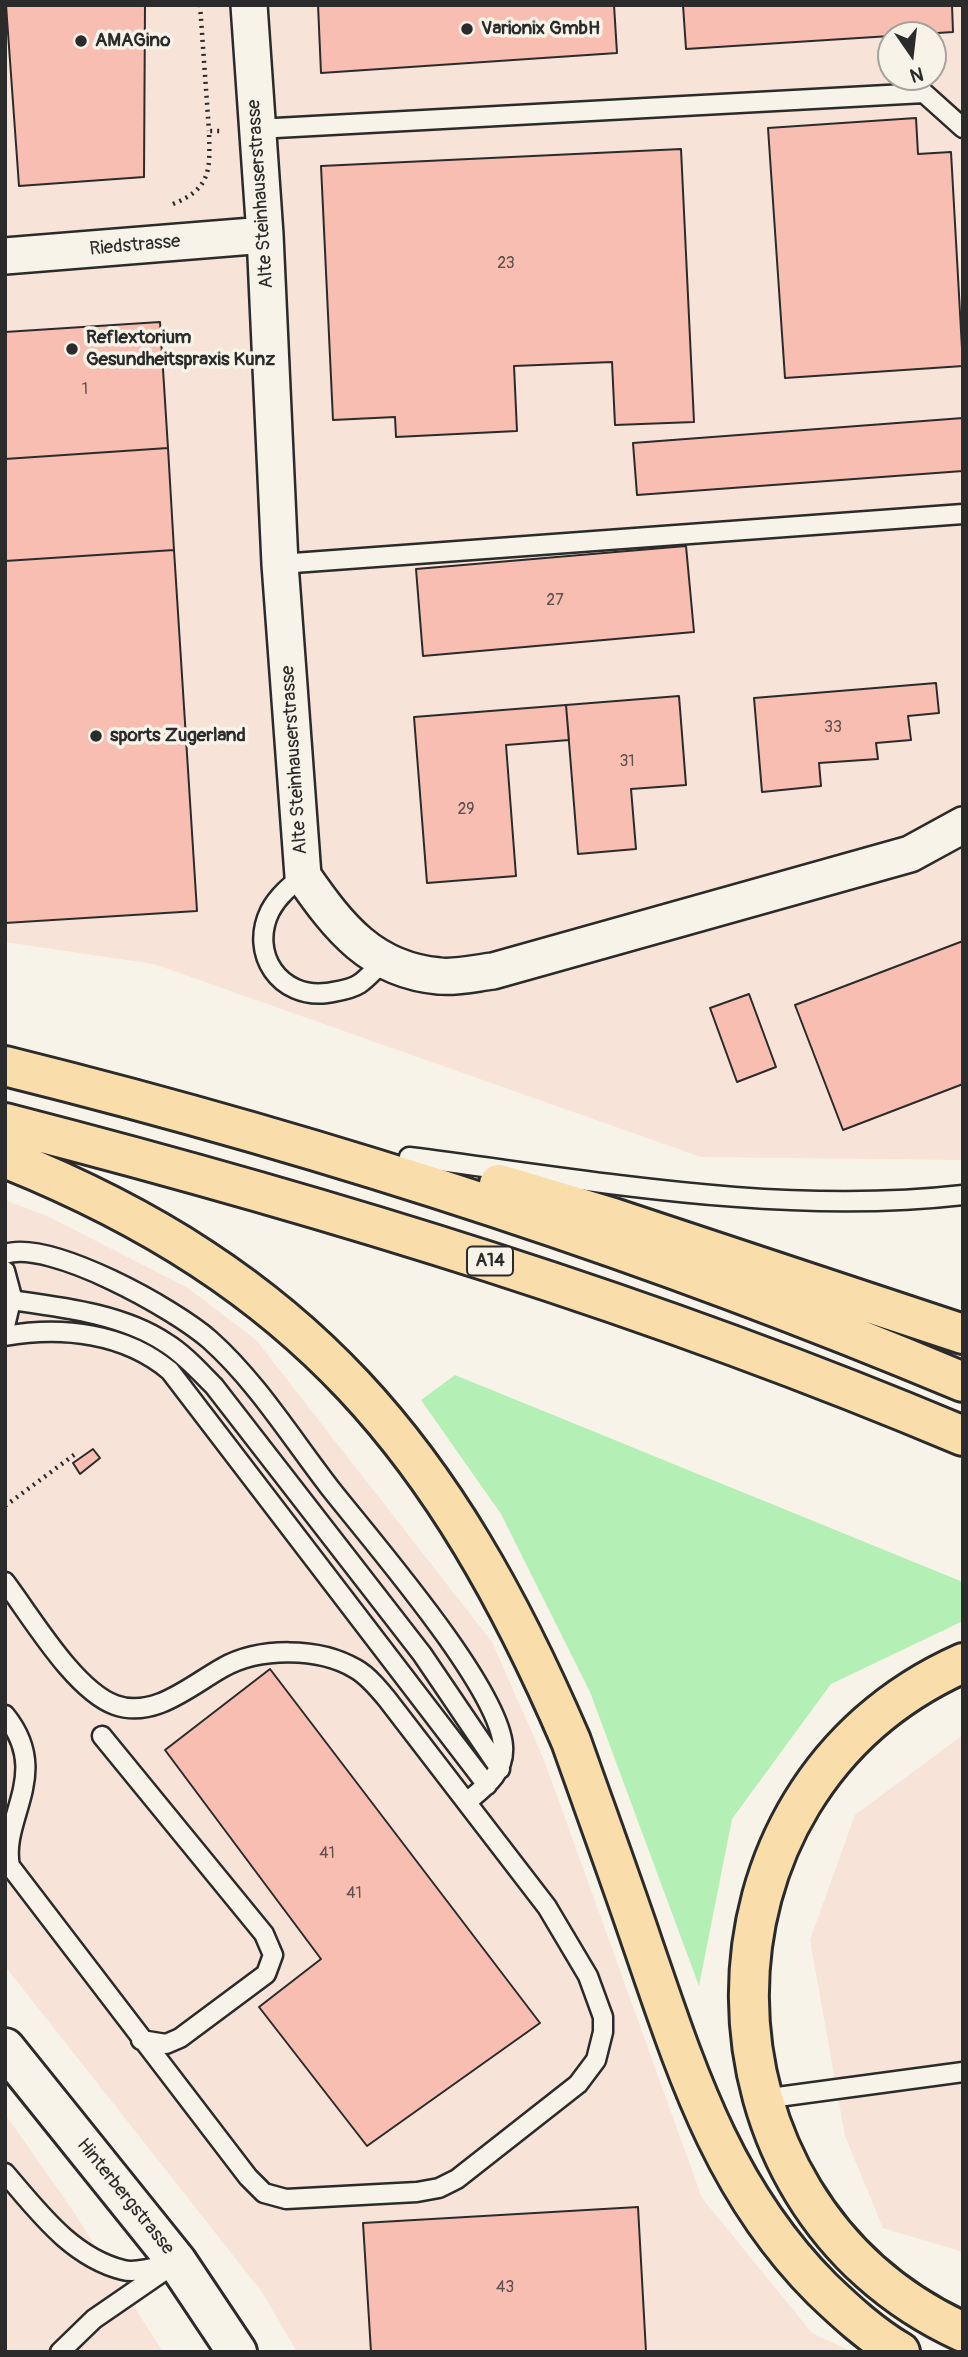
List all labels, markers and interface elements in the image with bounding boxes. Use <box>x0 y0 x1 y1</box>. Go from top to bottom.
place label: Varionix GmbH <box>481 18 600 40</box>
marker: Varionix GmbH <box>459 21 475 37</box>
north arrow <box>877 21 947 91</box>
place label: AMAGino <box>95 30 170 52</box>
marker: AMAGino <box>73 33 89 49</box>
text: N <box>907 61 926 88</box>
street label: Alte Steinhauserstrasse <box>243 99 279 289</box>
street label: Riedstrasse <box>89 231 181 261</box>
house number: 23 <box>497 254 515 274</box>
place label: Reflextorium Gesundheitspraxis Kunz <box>86 327 275 371</box>
marker: Reflextorium Gesundheitspraxis Kunz <box>64 341 80 357</box>
house number: 1 <box>82 380 88 400</box>
house number: 27 <box>546 591 564 611</box>
street label: Alte Steinhauserstrasse <box>277 665 313 855</box>
house number: 33 <box>824 718 842 738</box>
place label: sports Zugerland <box>110 725 246 747</box>
marker: sports Zugerland <box>88 728 104 744</box>
house number: 31 <box>619 752 635 772</box>
house number: 29 <box>457 800 475 820</box>
road number: A14 <box>467 1246 513 1276</box>
house number: 41 <box>319 1844 335 1864</box>
house number: 41 <box>346 1884 362 1904</box>
street label: Hinterbergstrasse <box>71 2134 179 2260</box>
house number: 43 <box>496 2278 514 2298</box>

